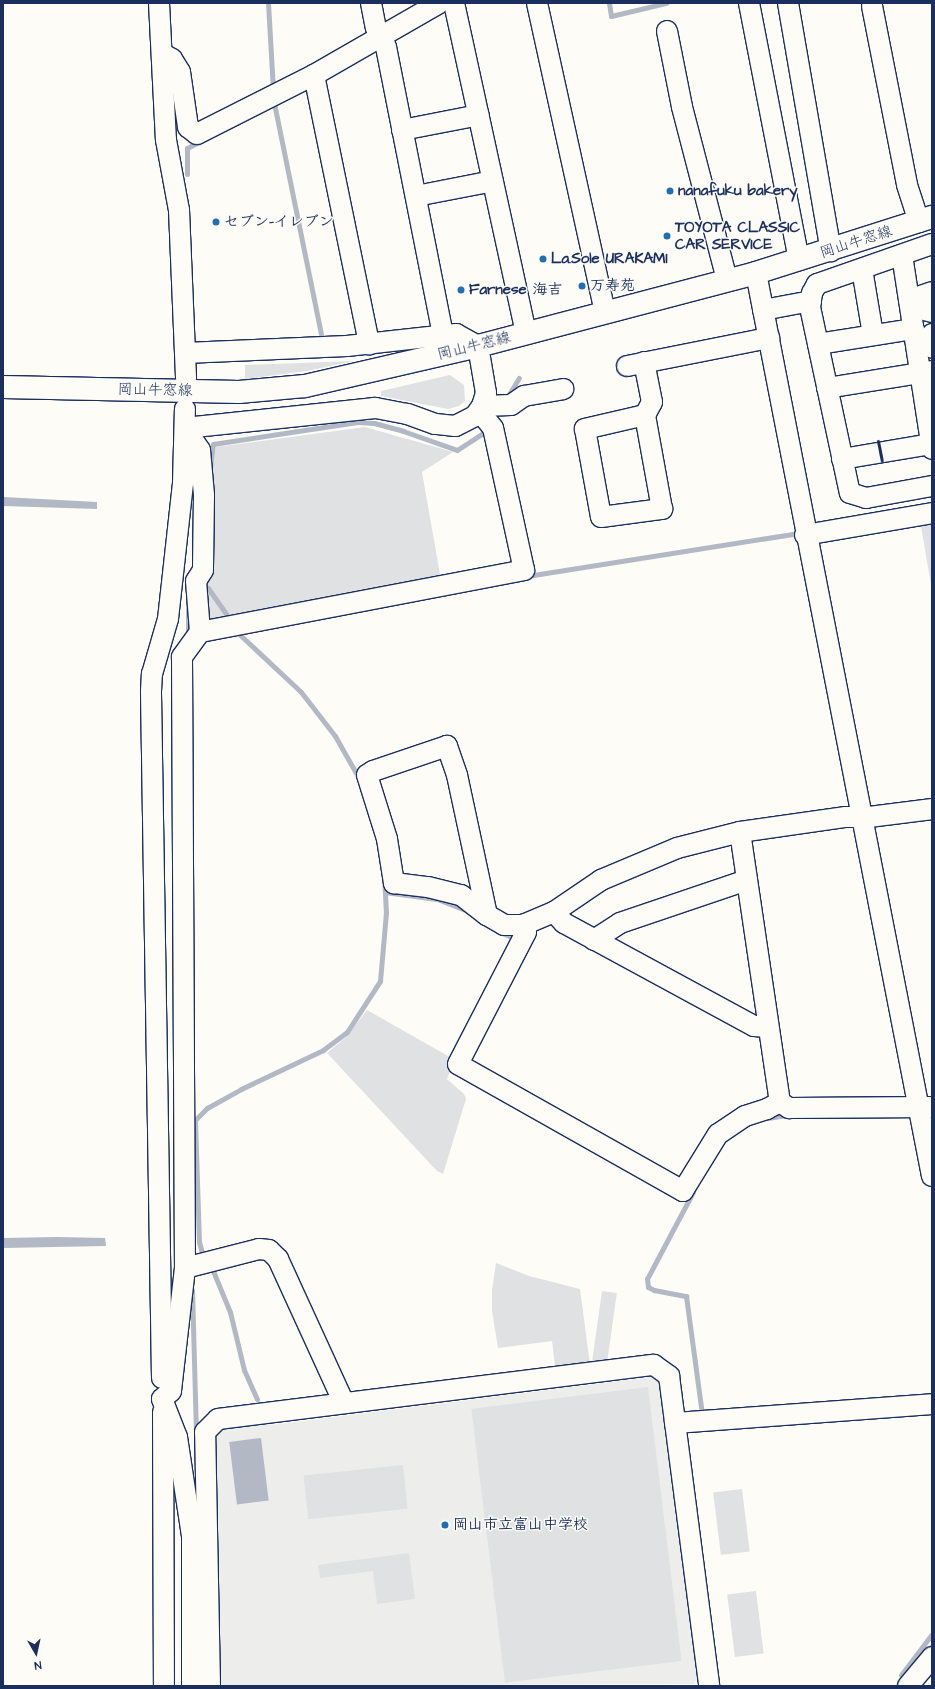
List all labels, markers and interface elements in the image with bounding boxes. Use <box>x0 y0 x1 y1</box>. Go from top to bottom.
place label: nanafuku bakery <box>678 182 798 200</box>
marker: nanafuku bakery <box>665 186 675 196</box>
place label: セブン-イレブン <box>224 213 334 231</box>
marker: セブン-イレブン <box>211 217 221 227</box>
place label: TOYOTA CLASSIC CAR SERVICE <box>675 218 800 253</box>
street label: 岡山牛窓線 <box>818 222 894 262</box>
marker: TOYOTA CLASSIC CAR SERVICE <box>662 231 672 241</box>
place label: La.Sole URAKAMI <box>551 250 668 268</box>
marker: La.Sole URAKAMI <box>538 254 548 264</box>
place label: 万寿苑 <box>590 277 635 295</box>
place label: Farnese 海吉 <box>469 281 563 299</box>
marker: 万寿苑 <box>577 281 587 291</box>
marker: Farnese 海吉 <box>456 285 466 295</box>
street label: 岡山牛窓線 <box>435 328 513 364</box>
street label: 岡山牛窓線 <box>117 380 193 400</box>
place label: 岡山市立富山中学校 <box>453 1516 588 1534</box>
marker: 岡山市立富山中学校 <box>440 1520 450 1530</box>
north arrow <box>16 1633 56 1673</box>
text: N <box>33 1657 43 1673</box>

